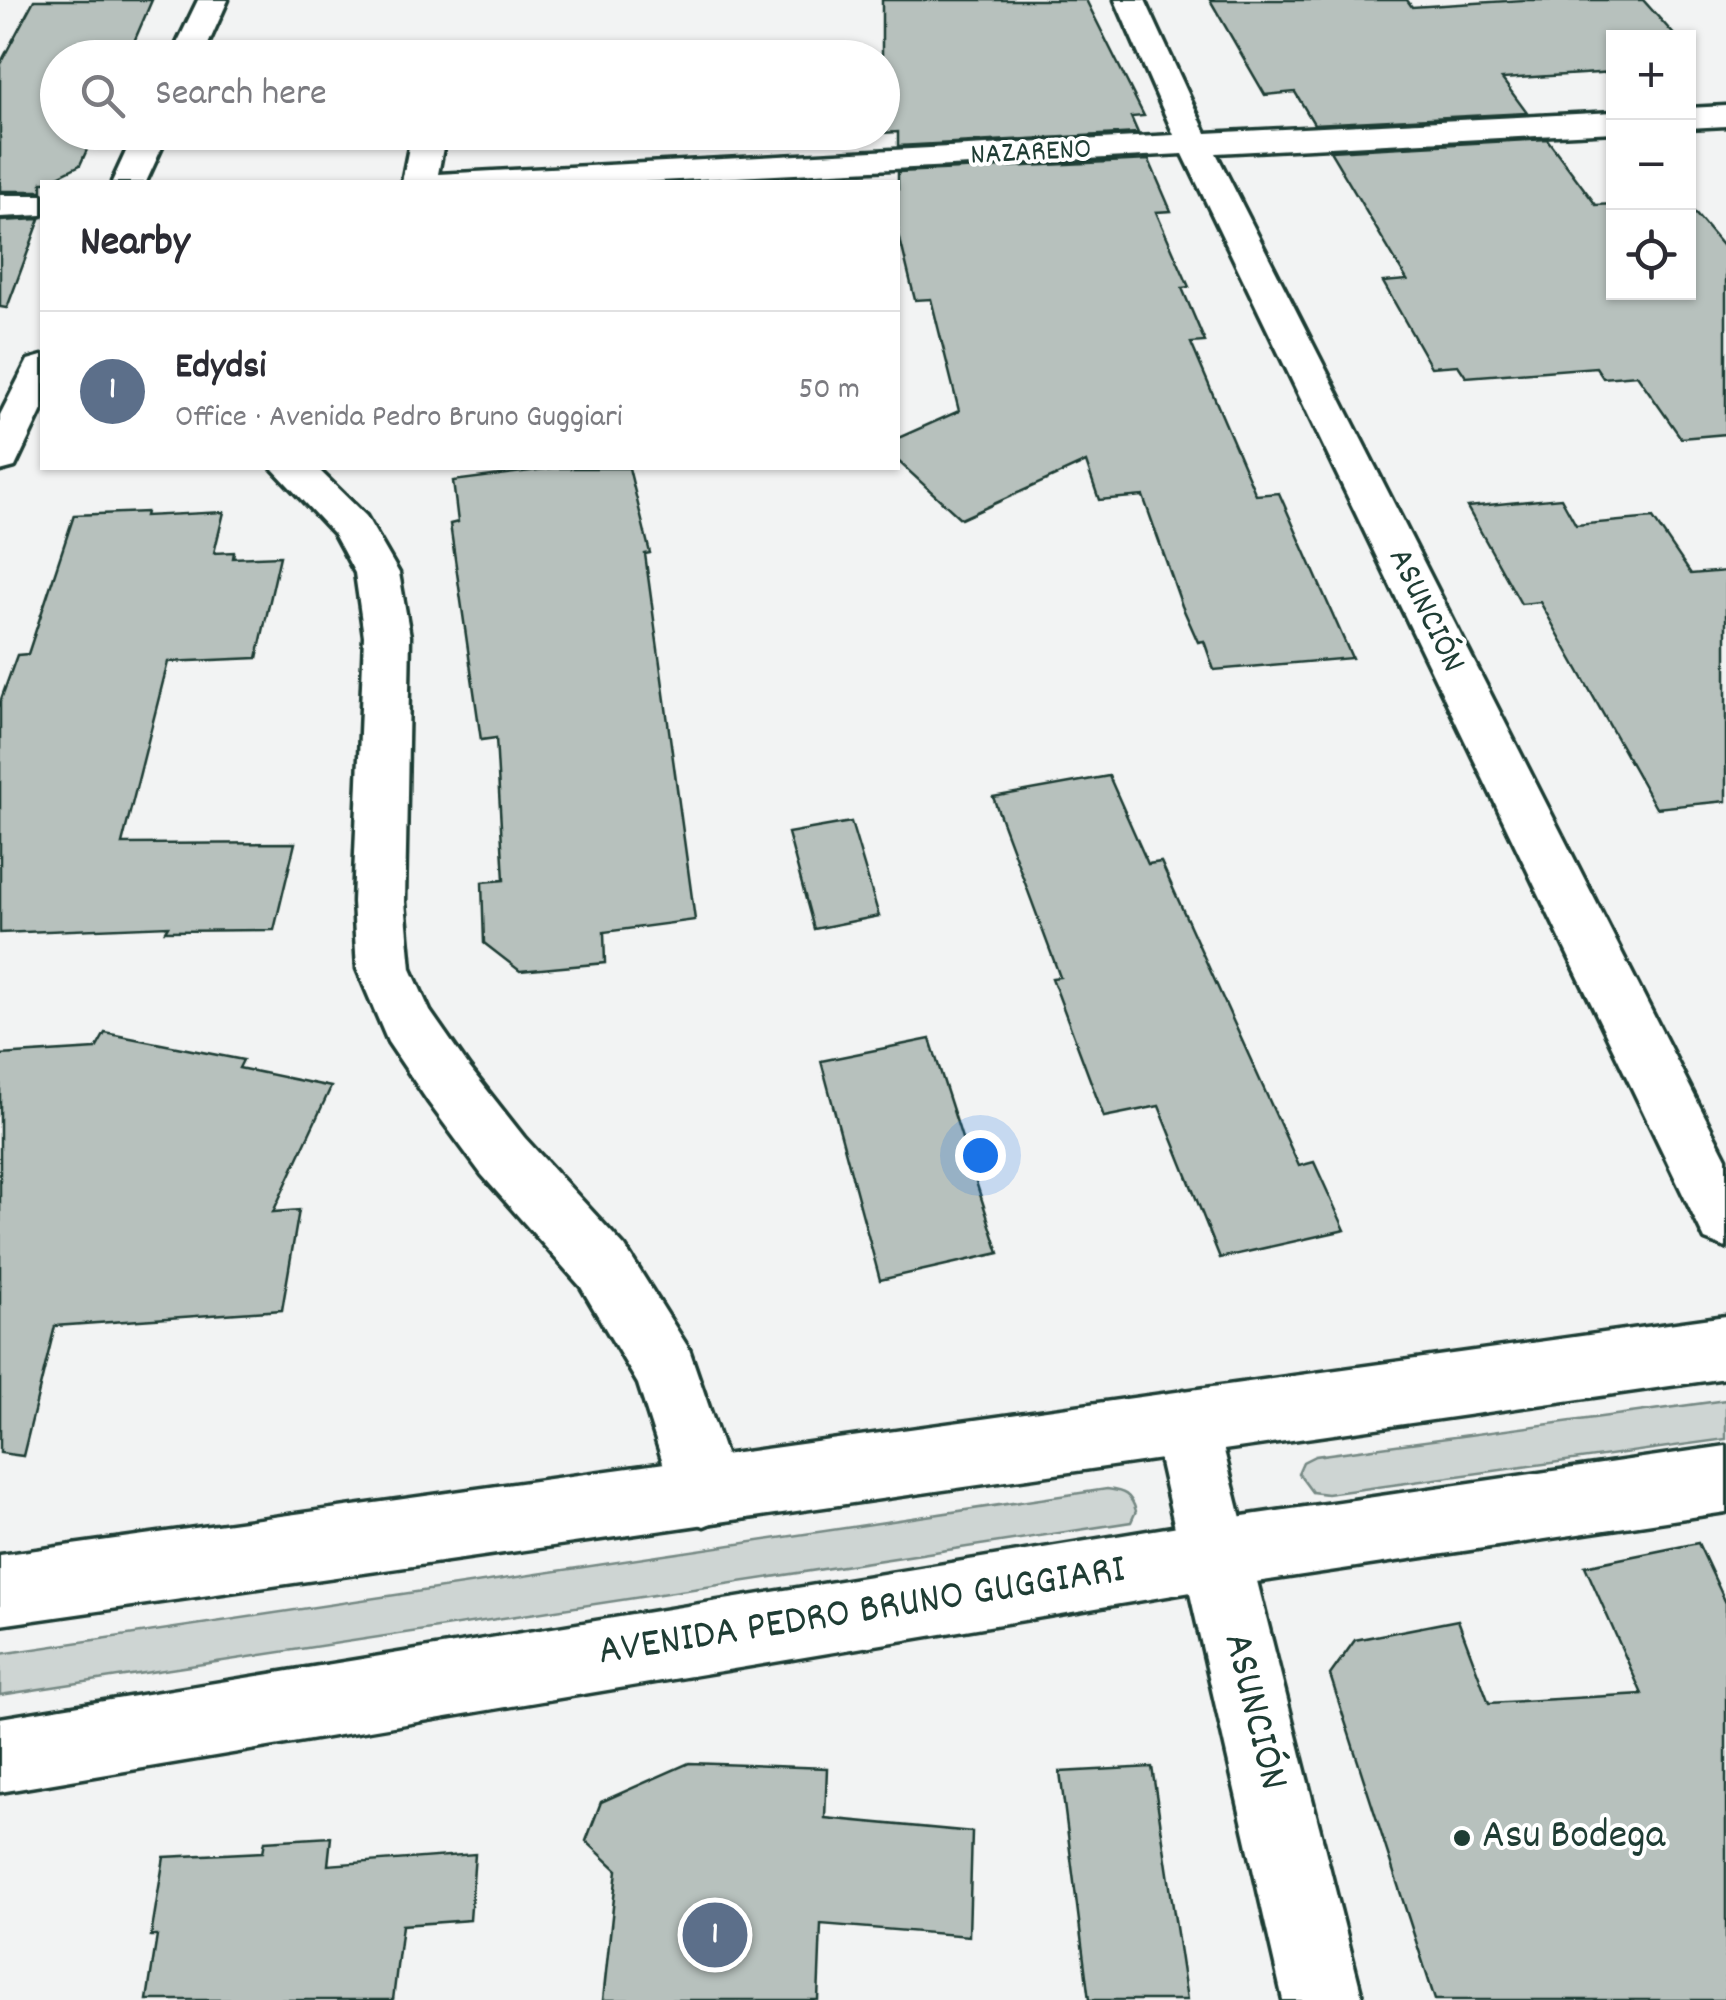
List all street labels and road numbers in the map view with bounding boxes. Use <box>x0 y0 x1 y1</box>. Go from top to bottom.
street label: NAZARENO <box>969 129 1093 179</box>
street label: ASUNCIÓN <box>1373 540 1477 682</box>
street label: AVENIDA PEDRO BRUNO GUGGIARI <box>594 1542 1130 1684</box>
street label: ASUNCIÓN <box>1205 1627 1301 1797</box>

